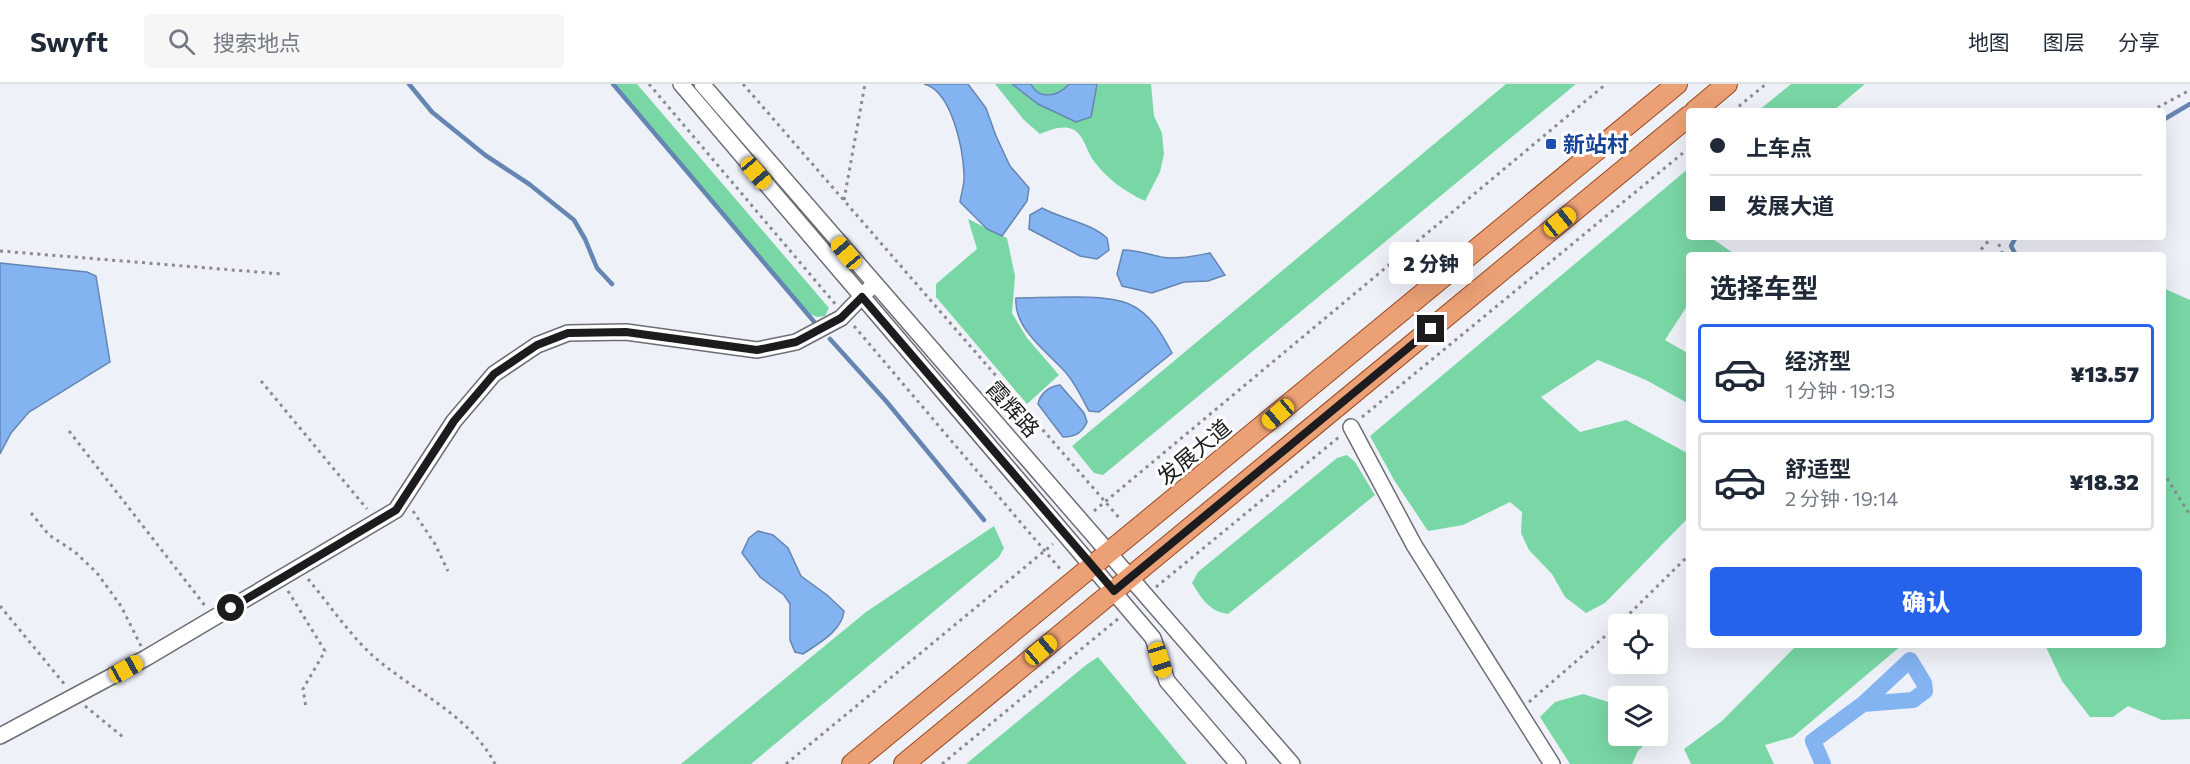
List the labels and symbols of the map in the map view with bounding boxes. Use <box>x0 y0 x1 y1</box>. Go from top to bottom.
place label: 新站村 <box>1563 130 1629 157</box>
marker: 新站村 <box>1544 137 1558 151</box>
car <box>738 153 774 193</box>
car <box>1540 204 1580 240</box>
car <box>828 233 864 273</box>
callout: 2 分钟 <box>1389 242 1473 284</box>
route end <box>1417 315 1444 342</box>
street label: 霞辉路 <box>981 375 1045 442</box>
car <box>1258 396 1298 432</box>
street label: 发展大道 <box>1151 413 1236 490</box>
route start <box>217 594 244 621</box>
car <box>1021 632 1061 668</box>
car <box>1146 640 1174 680</box>
car <box>106 652 146 686</box>

